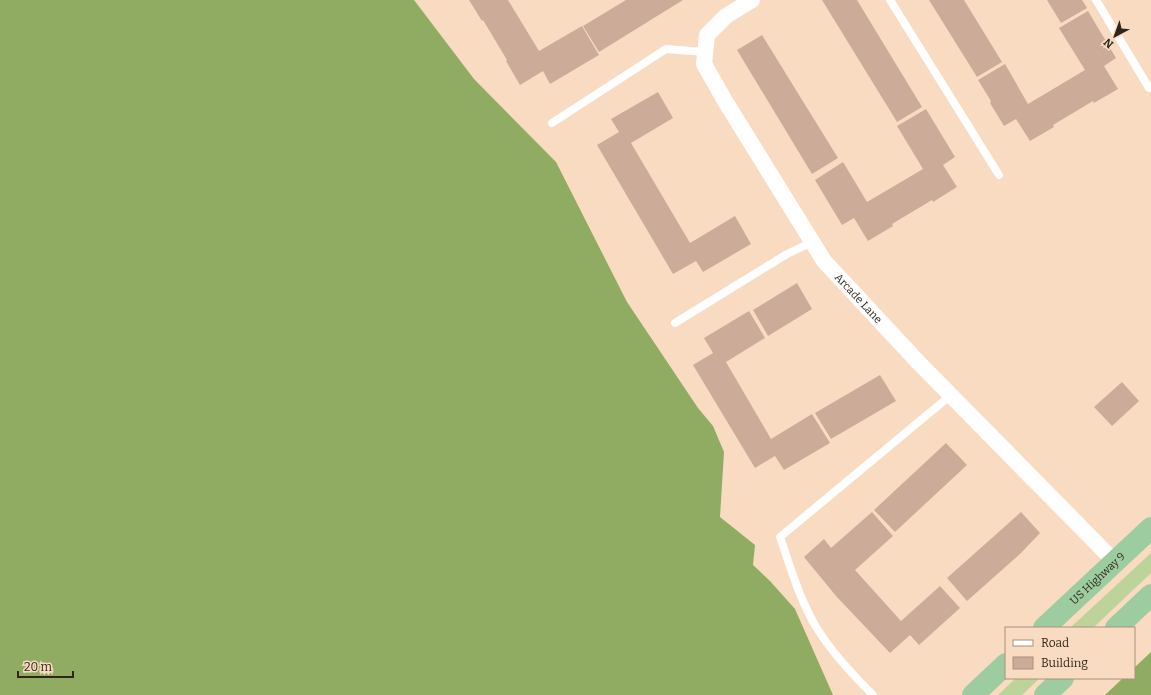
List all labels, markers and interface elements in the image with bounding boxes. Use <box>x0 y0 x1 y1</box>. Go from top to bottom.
north arrow <box>1095 16 1135 56</box>
text: N <box>1101 35 1116 51</box>
street label: Arcade Lane <box>832 271 885 326</box>
street label: US Highway 9 <box>1067 550 1128 607</box>
legend <box>1005 627 1135 679</box>
text: Road <box>1041 636 1069 650</box>
scale bar <box>18 653 73 679</box>
text: Building <box>1041 656 1088 670</box>
text: 20 m <box>24 660 53 674</box>

